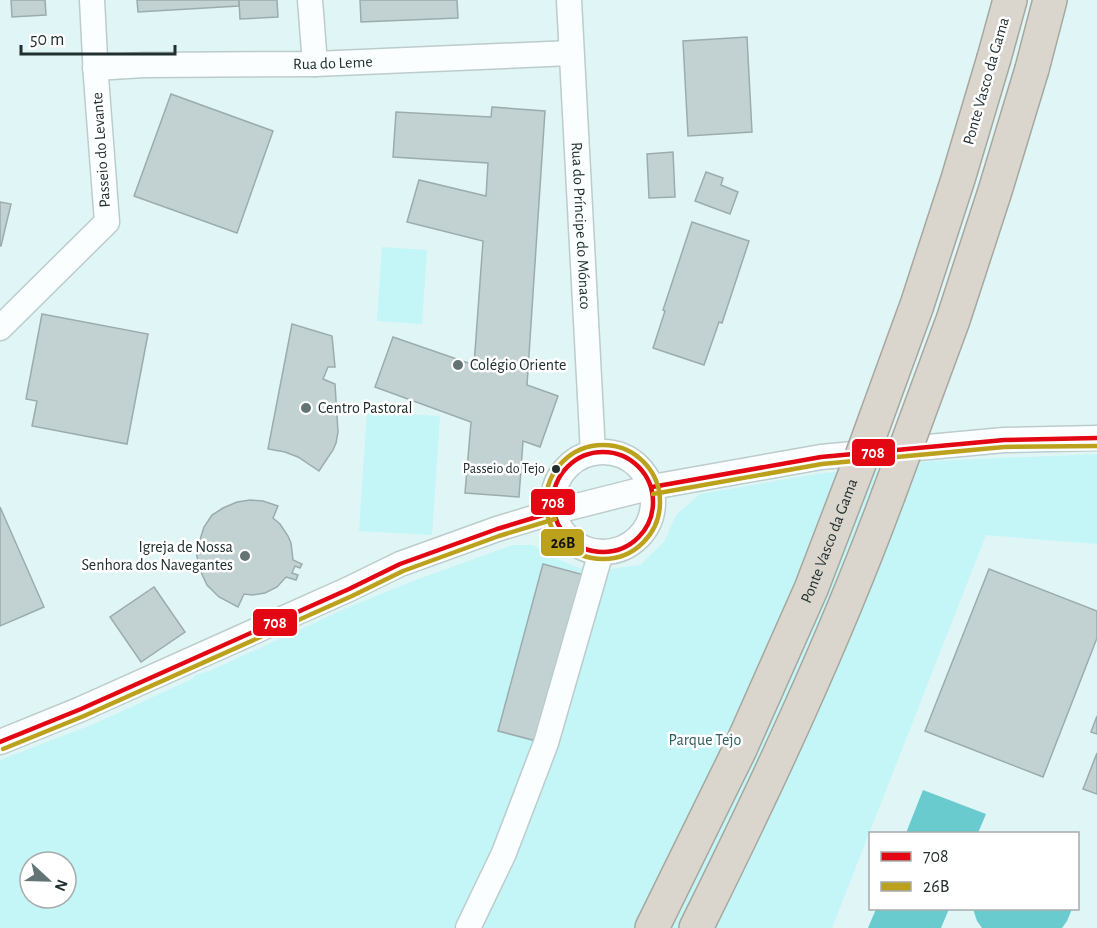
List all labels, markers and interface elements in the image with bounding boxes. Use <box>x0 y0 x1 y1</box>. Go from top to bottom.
street label: Ponte Vasco da Gama <box>960 15 1012 147</box>
scale bar <box>21 18 176 56</box>
text: 50 m <box>30 31 64 49</box>
street label: Rua do Leme <box>293 54 373 72</box>
street label: Passeio do Levante <box>89 92 113 208</box>
street label: Rua do Príncipe do Mónaco <box>569 142 593 310</box>
place label: Colégio Oriente <box>470 357 566 373</box>
marker: Colégio Oriente <box>451 358 465 372</box>
place label: Centro Pastoral <box>318 400 413 416</box>
marker: Centro Pastoral <box>299 401 313 415</box>
line badge: 708 <box>851 438 896 467</box>
text: 708 <box>861 445 885 461</box>
place label: Passeio do Tejo <box>463 462 545 476</box>
marker: Passeio do Tejo <box>550 463 562 475</box>
street label: Ponte Vasco da Gama <box>798 476 861 605</box>
line badge: 708 <box>530 488 576 516</box>
text: 708 <box>541 495 565 511</box>
line badge: 26B <box>540 528 585 557</box>
text: 26B <box>551 535 575 551</box>
place label: Igreja de Nossa Senhora dos Navegantes <box>82 539 233 573</box>
marker: Igreja de Nossa Senhora dos Navegantes <box>238 549 252 563</box>
line badge: 708 <box>252 608 298 637</box>
text: 708 <box>263 615 287 631</box>
park label: Parque Tejo <box>669 732 742 749</box>
legend <box>869 832 1079 910</box>
text: 708 <box>923 848 949 866</box>
north arrow <box>18 850 78 910</box>
text: N <box>51 877 70 893</box>
text: 26B <box>923 878 949 896</box>

